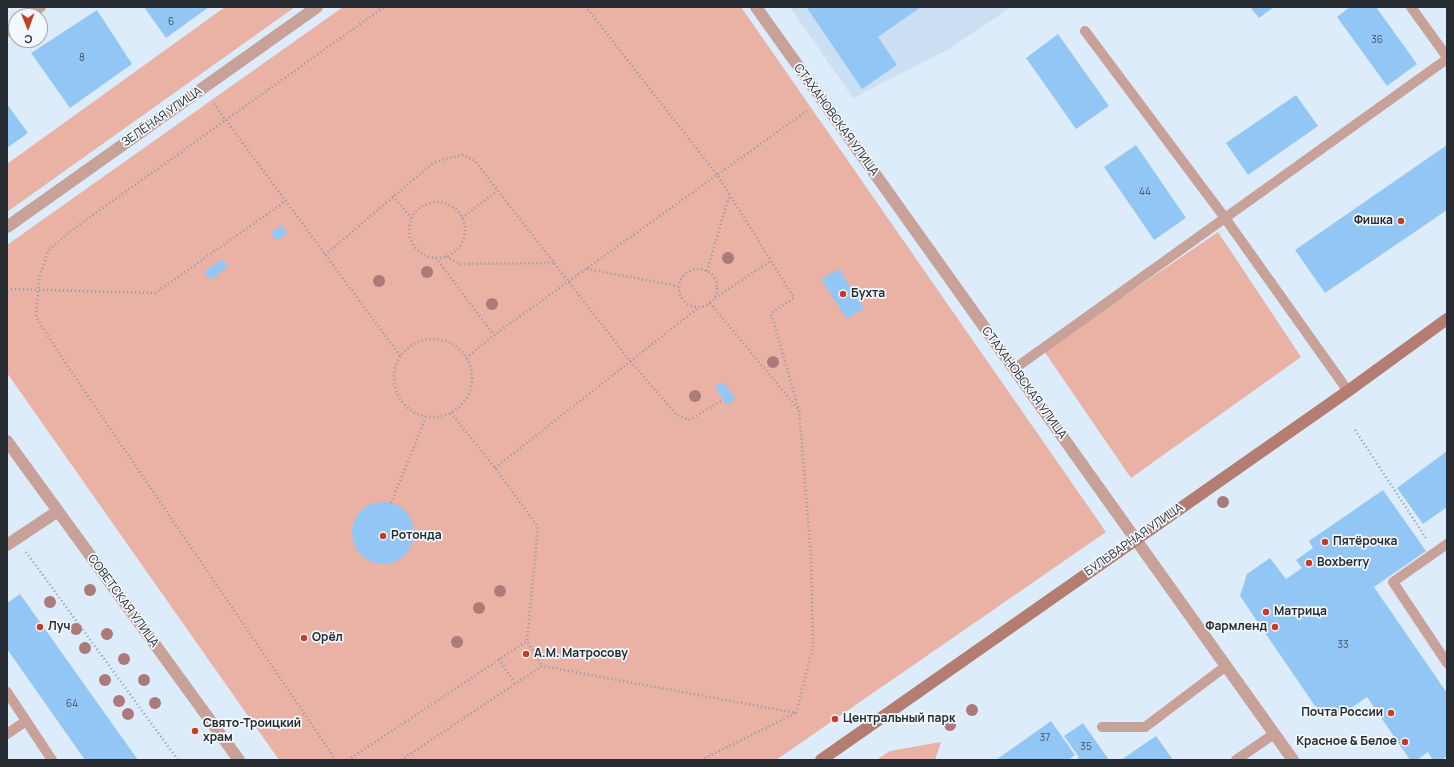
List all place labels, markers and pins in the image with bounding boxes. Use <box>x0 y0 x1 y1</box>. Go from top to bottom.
place label: Фишка <box>1354 214 1393 228</box>
marker: Фишка <box>1396 216 1406 226</box>
place label: Бухта <box>851 287 885 301</box>
marker: Бухта <box>838 289 848 299</box>
place label: Ротонда <box>391 529 442 543</box>
marker: Ротонда <box>378 531 388 541</box>
place label: Пятёрочка <box>1333 535 1397 549</box>
marker: Пятёрочка <box>1320 537 1330 547</box>
place label: Boxberry <box>1317 556 1369 570</box>
marker: Boxberry <box>1304 558 1314 568</box>
place label: Матрица <box>1274 605 1327 619</box>
marker: Матрица <box>1261 607 1271 617</box>
place label: Луч <box>48 620 70 634</box>
place label: Фармленд <box>1206 620 1267 634</box>
marker: Луч <box>35 622 45 632</box>
marker: Фармленд <box>1270 622 1280 632</box>
place label: Орёл <box>312 631 343 645</box>
marker: Орёл <box>299 633 309 643</box>
place label: А.М. Матросову <box>534 647 628 661</box>
marker: А.М. Матросову <box>521 649 531 659</box>
place label: Почта России <box>1301 706 1383 720</box>
marker: Почта России <box>1386 708 1396 718</box>
place label: Центральный парк <box>843 712 955 726</box>
marker: Центральный парк <box>830 714 840 724</box>
place label: Свято-Троицкий храм <box>203 717 301 745</box>
marker: Свято-Троицкий храм <box>190 726 200 736</box>
place label: Красное & Белое <box>1296 735 1397 749</box>
marker: Красное & Белое <box>1400 737 1410 747</box>

